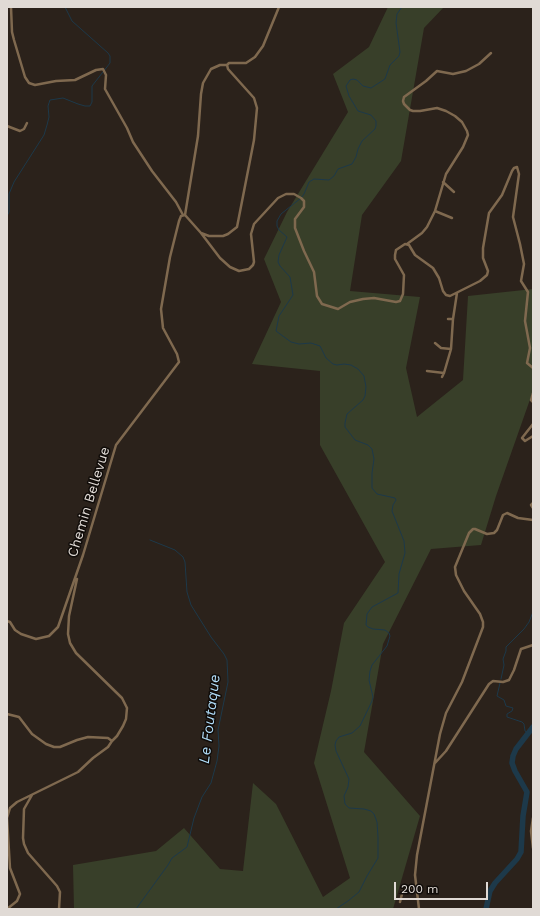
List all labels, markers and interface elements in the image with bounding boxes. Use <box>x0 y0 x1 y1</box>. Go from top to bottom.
street label: Chemin Bellevue <box>64 445 114 559</box>
water label: Le Foutaque <box>196 673 224 765</box>
scale bar <box>396 874 490 900</box>
text: 200 m <box>401 882 438 896</box>

